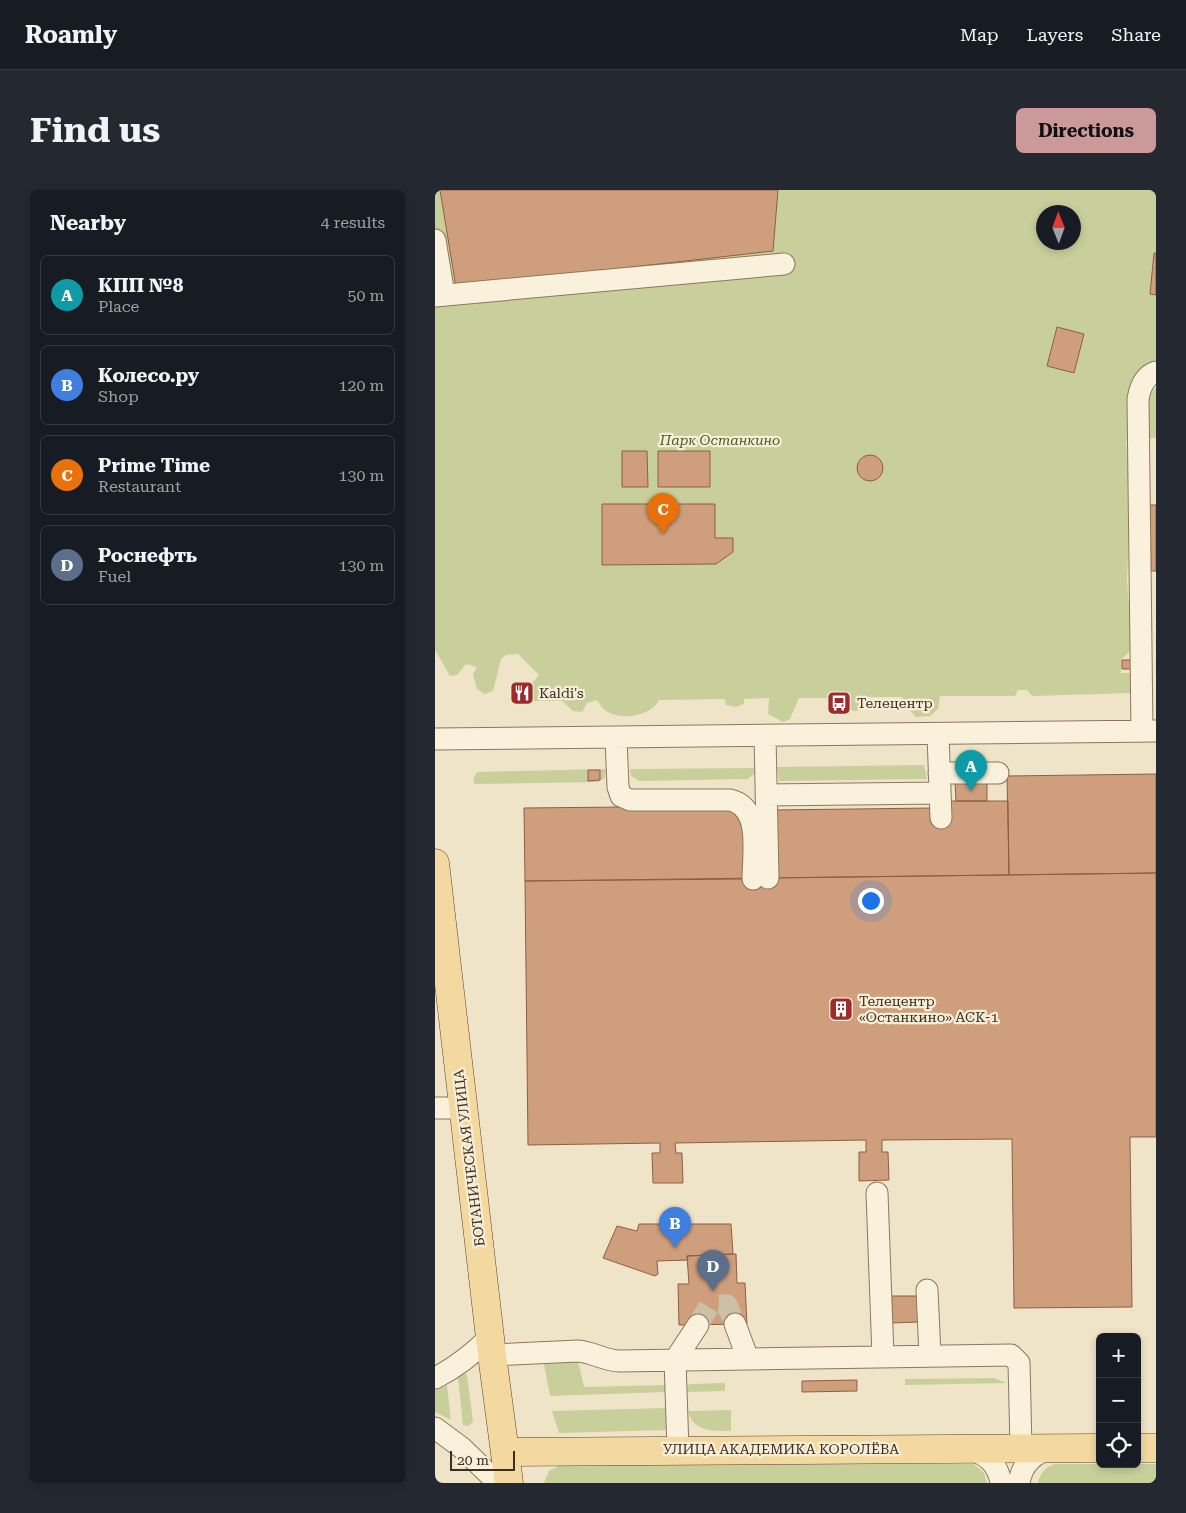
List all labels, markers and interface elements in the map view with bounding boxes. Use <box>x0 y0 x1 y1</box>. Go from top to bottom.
text: Roamly <box>25 21 117 49</box>
text: Map <box>960 24 999 45</box>
text: Layers <box>1027 24 1083 45</box>
text: Share <box>1111 24 1161 45</box>
button: Directions <box>1016 108 1156 153</box>
text: Find us <box>30 110 160 151</box>
north arrow <box>1036 205 1081 250</box>
text: Nearby <box>50 211 126 235</box>
text: 4 results <box>321 213 385 232</box>
text: КПП №8 <box>98 274 183 297</box>
text: A <box>61 286 73 305</box>
text: 50 m <box>347 286 384 305</box>
text: Place <box>98 297 139 316</box>
text: Колесо.ру <box>98 364 199 387</box>
text: B <box>61 376 73 395</box>
text: 120 m <box>338 376 384 395</box>
text: Shop <box>98 387 139 406</box>
park label: Парк Останкино <box>659 432 780 448</box>
text: Prime Time <box>98 454 210 477</box>
text: C <box>61 466 73 485</box>
text: 130 m <box>338 466 384 485</box>
text: Restaurant <box>98 477 181 496</box>
pin: C <box>647 493 679 534</box>
text: Роснефть <box>98 544 197 567</box>
text: D <box>61 556 73 575</box>
text: 130 m <box>338 556 384 575</box>
text: Fuel <box>98 567 131 586</box>
restaurant icon: Kaldi's <box>509 680 535 706</box>
place label: Kaldi's <box>539 685 584 701</box>
bus stop icon: Телецентр <box>826 690 852 716</box>
place label: Телецентр <box>857 695 933 711</box>
pin: A <box>955 750 987 791</box>
your location <box>858 888 884 914</box>
place label: Телецентр «Останкино» АСК-1 <box>859 993 999 1025</box>
building icon: Телецентр «Останкино» АСК-1 <box>828 996 854 1022</box>
street label: БОТАНИЧЕСКАЯ УЛИЦА <box>450 1068 488 1248</box>
pin: B <box>659 1207 691 1248</box>
pin: D <box>697 1250 729 1291</box>
map controls <box>1096 1333 1141 1468</box>
button: + <box>1096 1333 1141 1378</box>
button: − <box>1096 1378 1141 1423</box>
button: locate <box>1096 1423 1141 1468</box>
street label: УЛИЦА АКАДЕМИКА КОРОЛЁВА <box>663 1441 899 1457</box>
scale bar <box>450 1448 515 1471</box>
text: 20 m <box>457 1452 489 1468</box>

